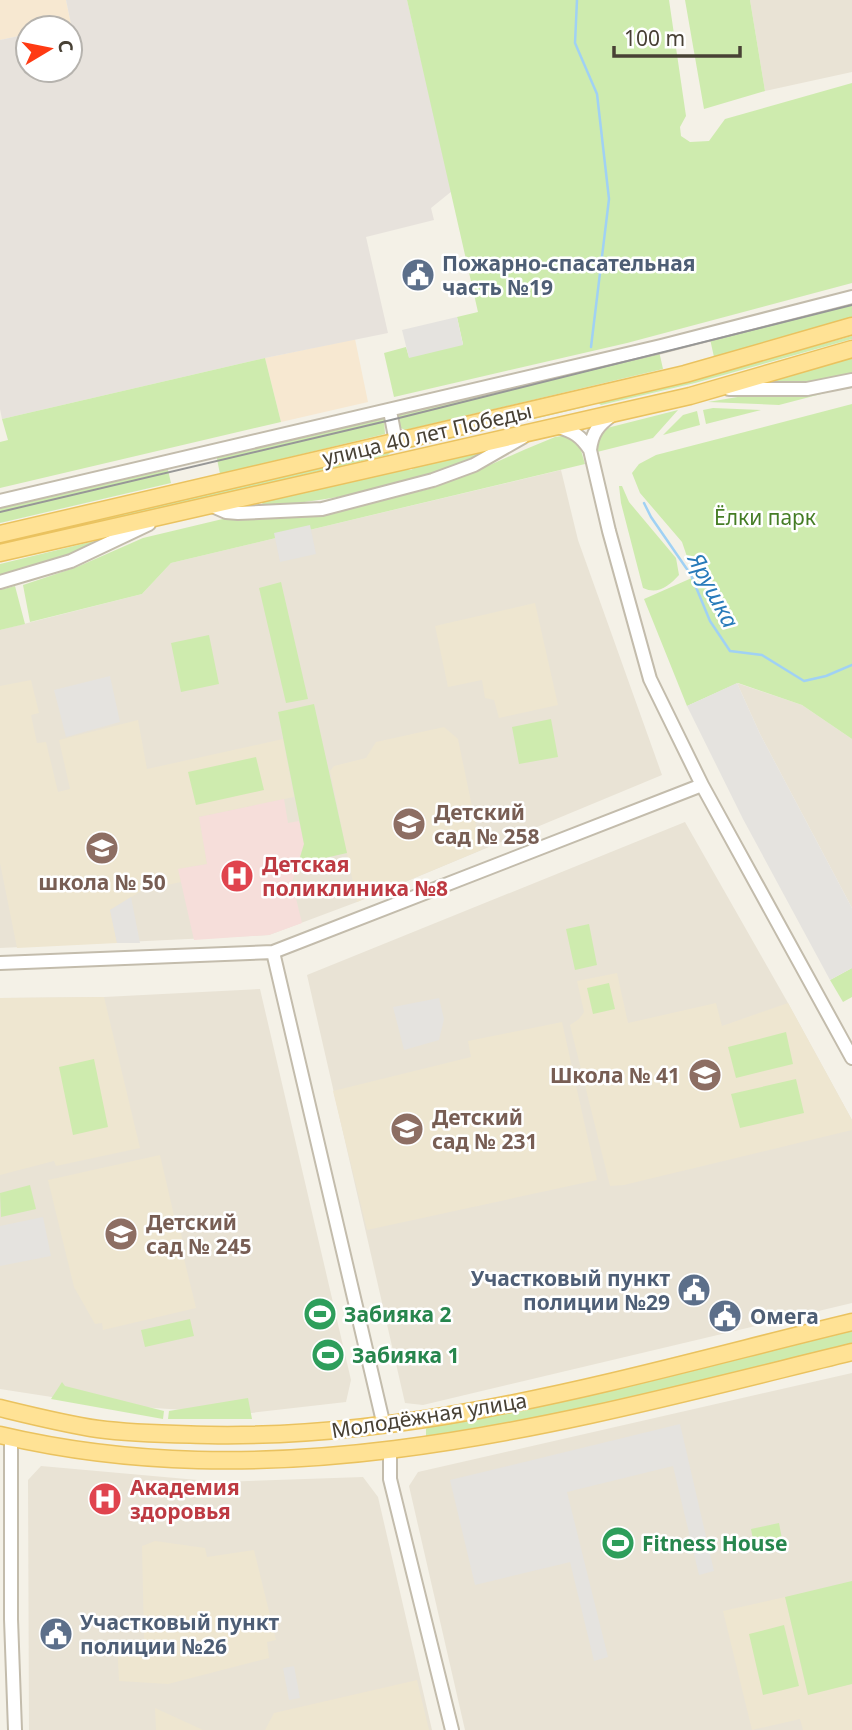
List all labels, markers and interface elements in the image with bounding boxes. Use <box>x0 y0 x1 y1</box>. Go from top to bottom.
north arrow <box>14 14 84 84</box>
scale bar <box>614 14 740 58</box>
text: 100 m <box>624 24 685 52</box>
text: С <box>52 38 80 54</box>
place label: Пожарно-спасательная часть №19 <box>442 249 695 301</box>
public building icon: Пожарно-спасательная часть №19 <box>399 256 437 294</box>
street label: улица 40 лет Победы <box>320 396 534 472</box>
park label: Ёлки парк <box>714 503 816 531</box>
water label: Ярушка <box>680 546 747 633</box>
place label: Детский сад № 258 <box>434 798 539 850</box>
school or university icon: Детский сад № 258 <box>390 805 428 843</box>
school or university icon: школа № 50 <box>83 829 121 867</box>
place label: Детская поликлиника №8 <box>262 850 448 902</box>
hospital icon: Детская поликлиника №8 <box>218 857 256 895</box>
place label: школа № 50 <box>38 868 166 896</box>
school or university icon: Школа № 41 <box>686 1056 724 1094</box>
place label: Школа № 41 <box>550 1061 680 1089</box>
place label: Детский сад № 231 <box>432 1103 537 1155</box>
school or university icon: Детский сад № 231 <box>388 1110 426 1148</box>
place label: Детский сад № 245 <box>146 1208 251 1260</box>
school or university icon: Детский сад № 245 <box>102 1215 140 1253</box>
place label: Участковый пункт полиции №29 <box>471 1264 670 1316</box>
public building icon: Участковый пункт полиции №29 <box>675 1271 713 1309</box>
sports icon: Забияка 2 <box>301 1295 339 1333</box>
public building icon: Омега <box>706 1297 744 1335</box>
place label: Забияка 2 <box>344 1300 451 1328</box>
place label: Омега <box>750 1302 819 1330</box>
sports icon: Забияка 1 <box>309 1336 347 1374</box>
place label: Забияка 1 <box>352 1341 459 1369</box>
street label: Молодёжная улица <box>329 1386 529 1444</box>
place label: Академия здоровья <box>130 1473 240 1525</box>
hospital icon: Академия здоровья <box>86 1480 124 1518</box>
sports icon: Fitness House <box>599 1524 637 1562</box>
place label: Fitness House <box>642 1529 788 1557</box>
place label: Участковый пункт полиции №26 <box>80 1608 280 1660</box>
public building icon: Участковый пункт полиции №26 <box>37 1615 75 1653</box>

